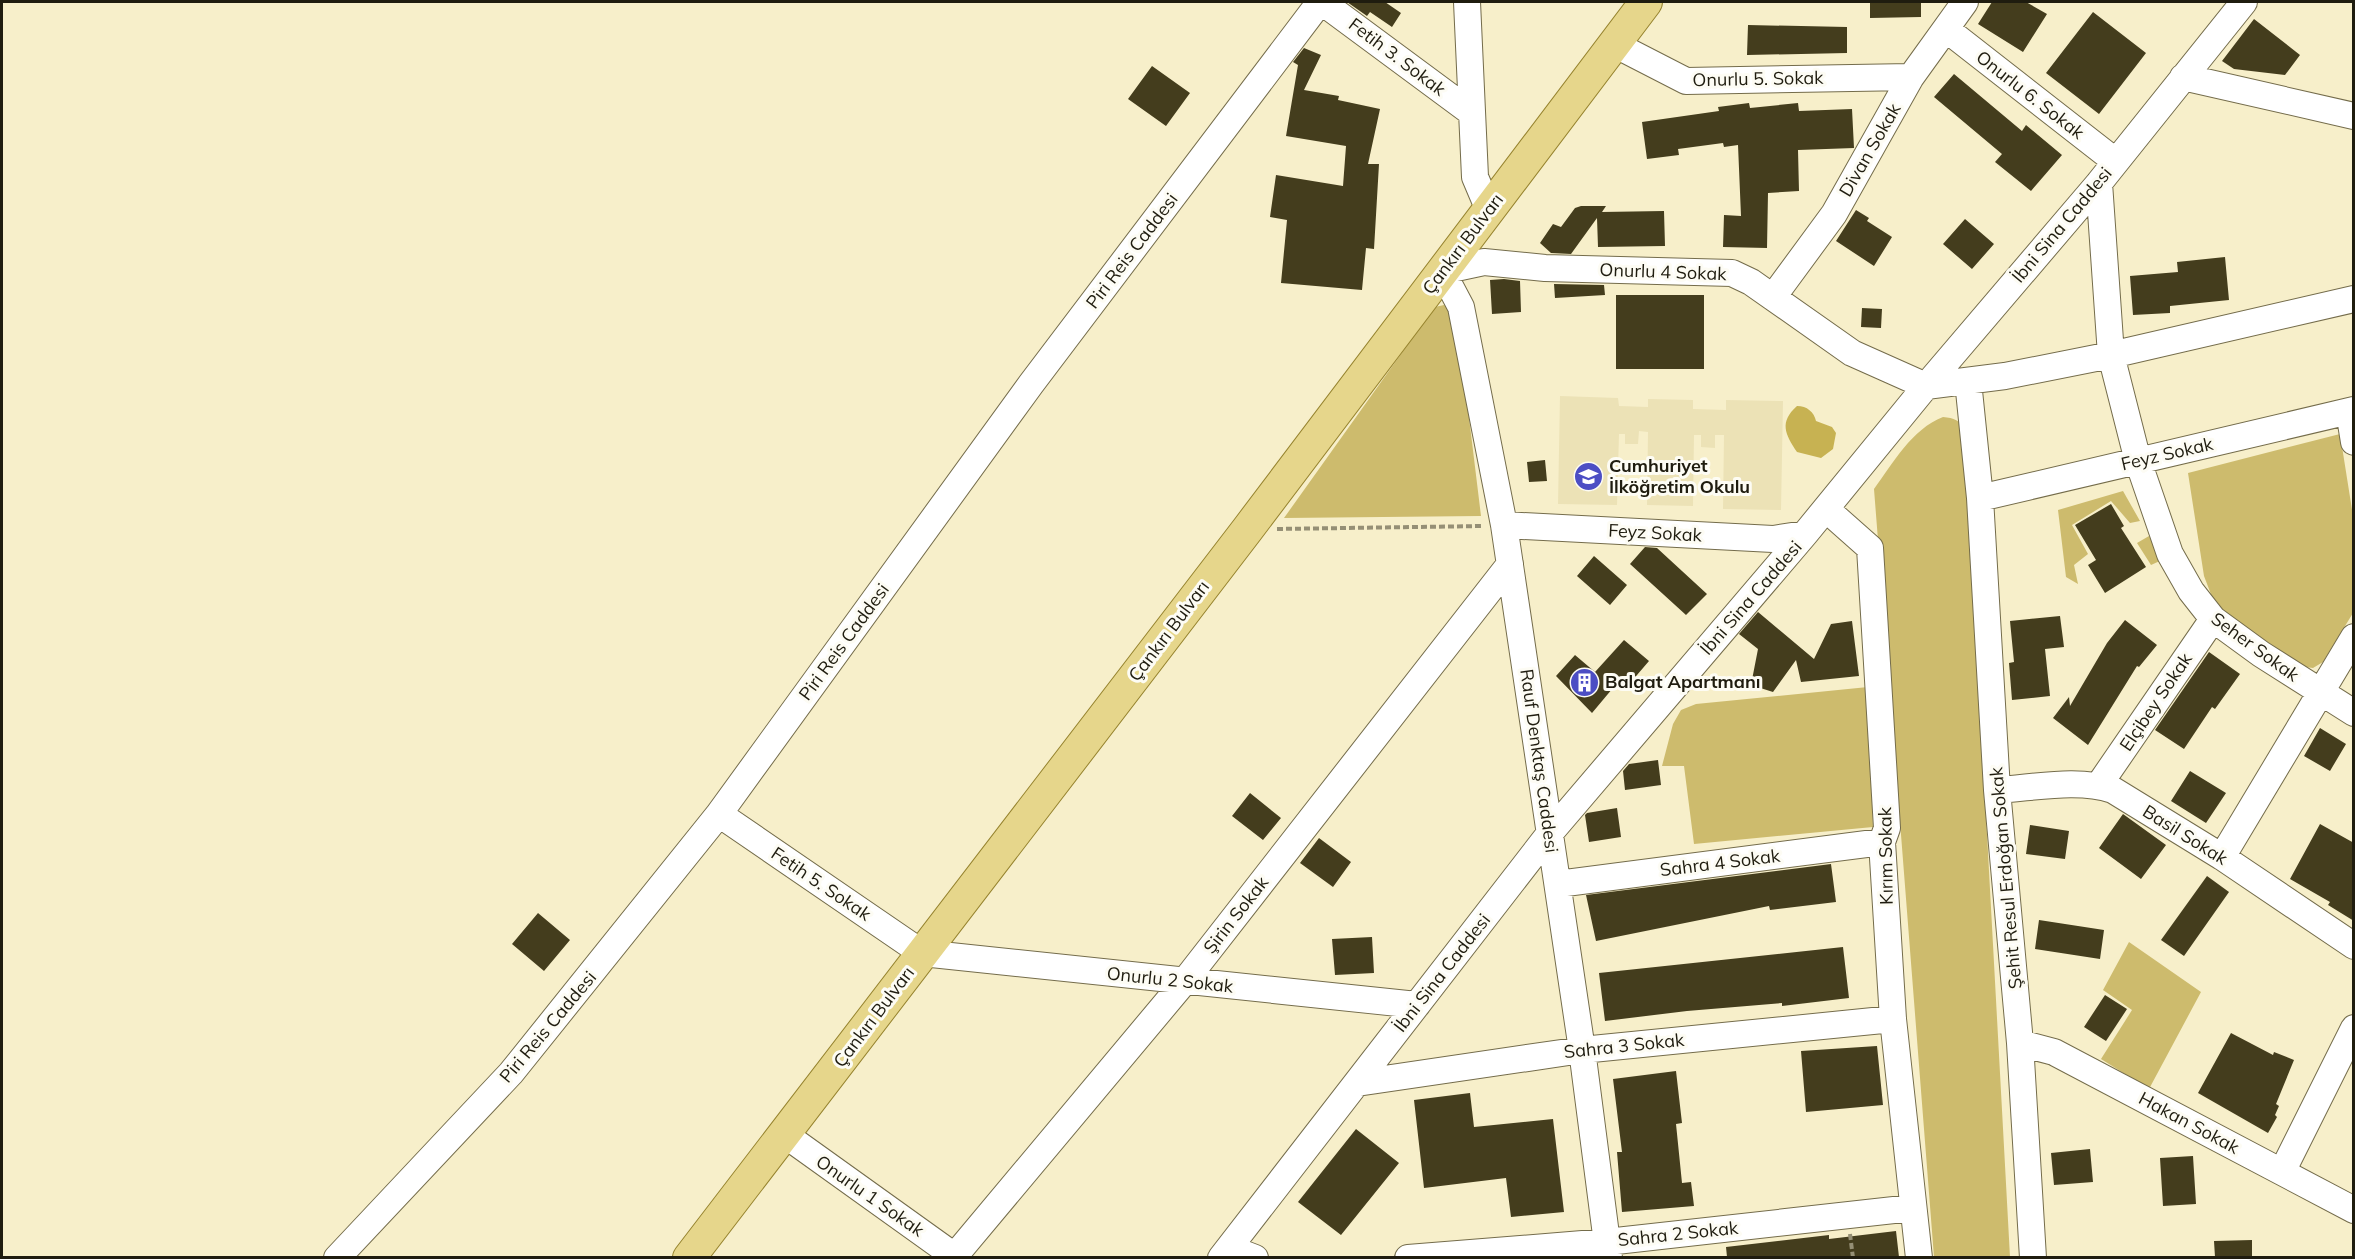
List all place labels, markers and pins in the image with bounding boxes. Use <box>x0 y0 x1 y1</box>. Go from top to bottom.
place label: Cumhuriyet İlköğretim Okulu <box>1609 454 1750 498</box>
school or university icon: Cumhuriyet İlköğretim Okulu <box>1572 460 1604 492</box>
building icon: Balgat Apartmanı <box>1568 666 1600 698</box>
place label: Balgat Apartmanı <box>1605 670 1761 693</box>

